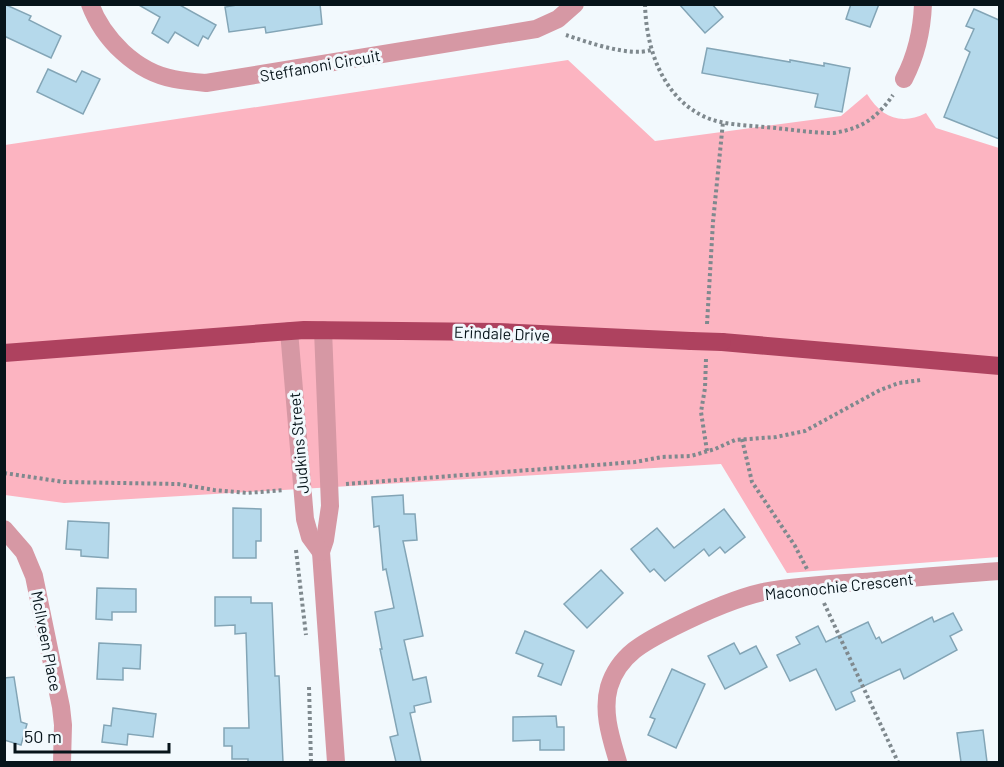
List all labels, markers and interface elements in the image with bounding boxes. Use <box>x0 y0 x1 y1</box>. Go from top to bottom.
street label: Steffanoni Circuit <box>258 45 382 85</box>
street label: Erindale Drive <box>454 322 550 344</box>
street label: Judkins Street <box>284 391 312 495</box>
street label: Maconochie Crescent <box>764 569 914 603</box>
street label: McIlveen Place <box>28 589 66 693</box>
scale bar <box>15 716 170 754</box>
text: 50 m <box>24 725 62 747</box>

